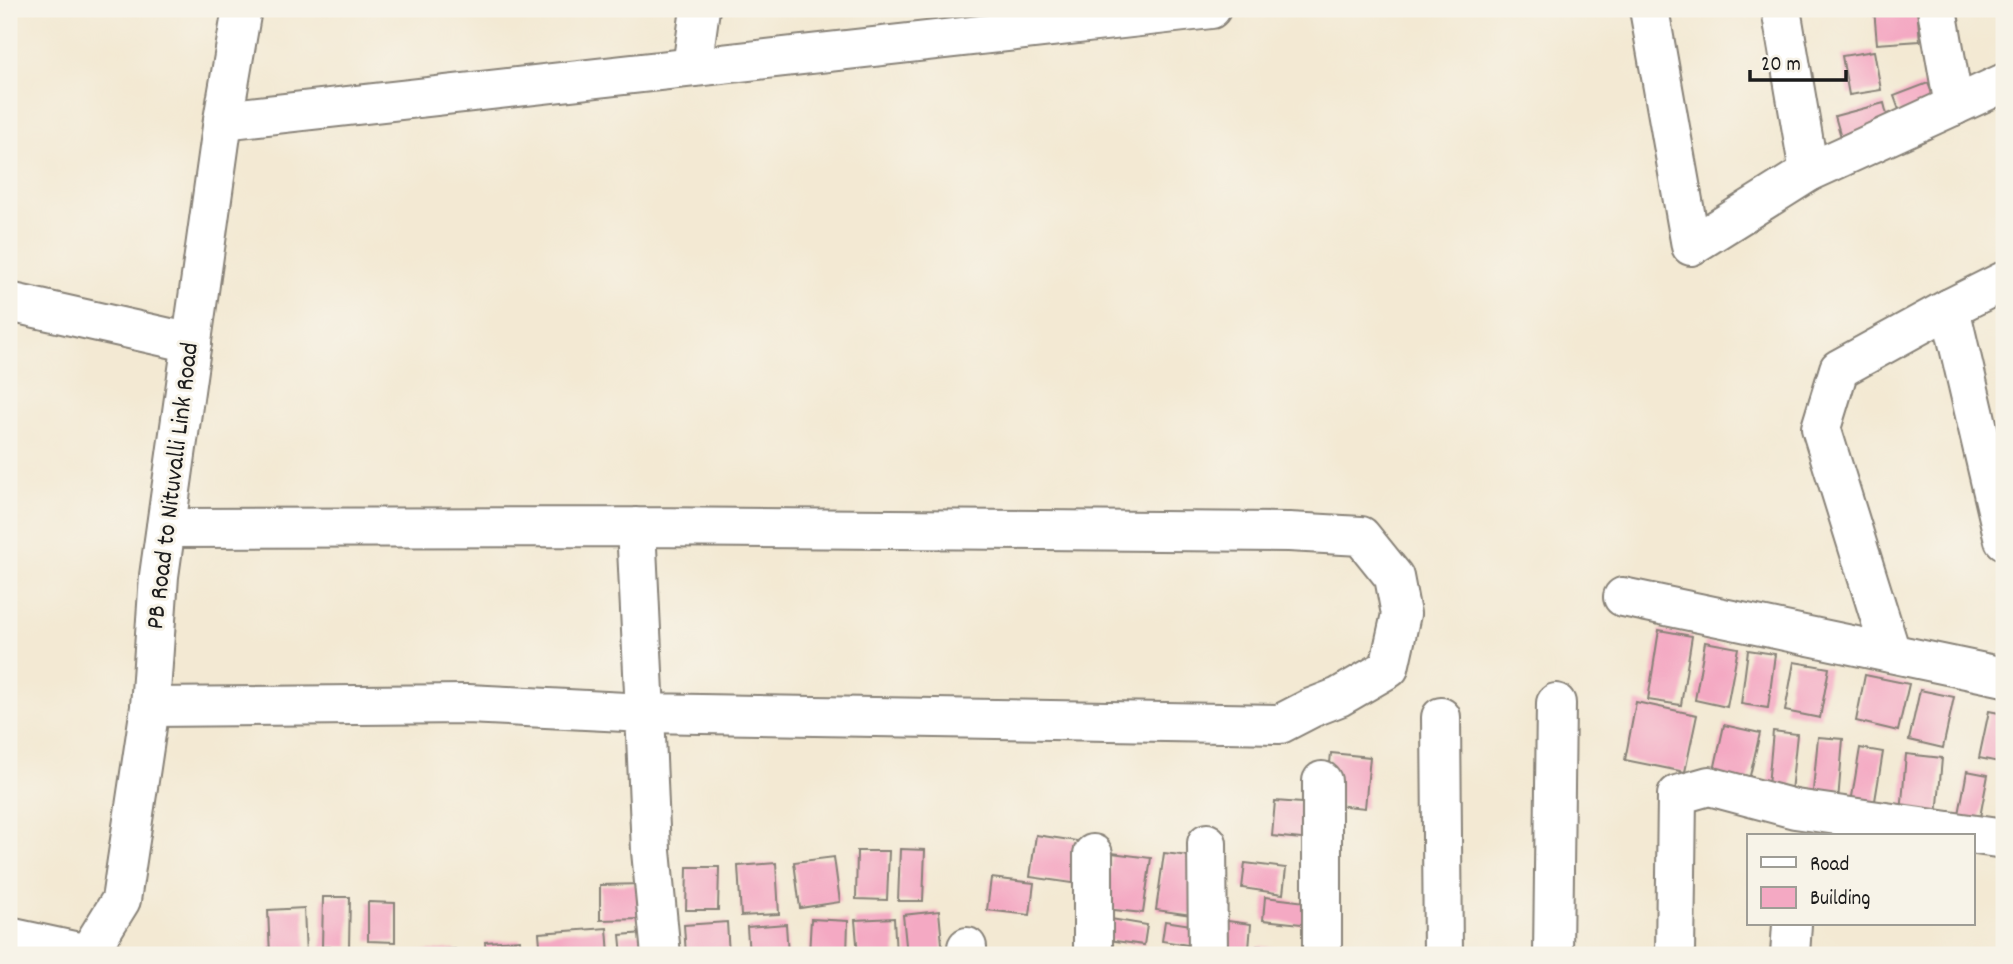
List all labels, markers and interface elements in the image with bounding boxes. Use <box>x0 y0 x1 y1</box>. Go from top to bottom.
scale bar <box>1750 38 1847 82</box>
text: 20 m <box>1761 51 1801 81</box>
street label: PB Road to Nituvalli Link Road <box>138 340 210 632</box>
legend <box>1747 834 1974 926</box>
text: Road <box>1810 851 1849 881</box>
text: Building <box>1810 885 1870 915</box>

